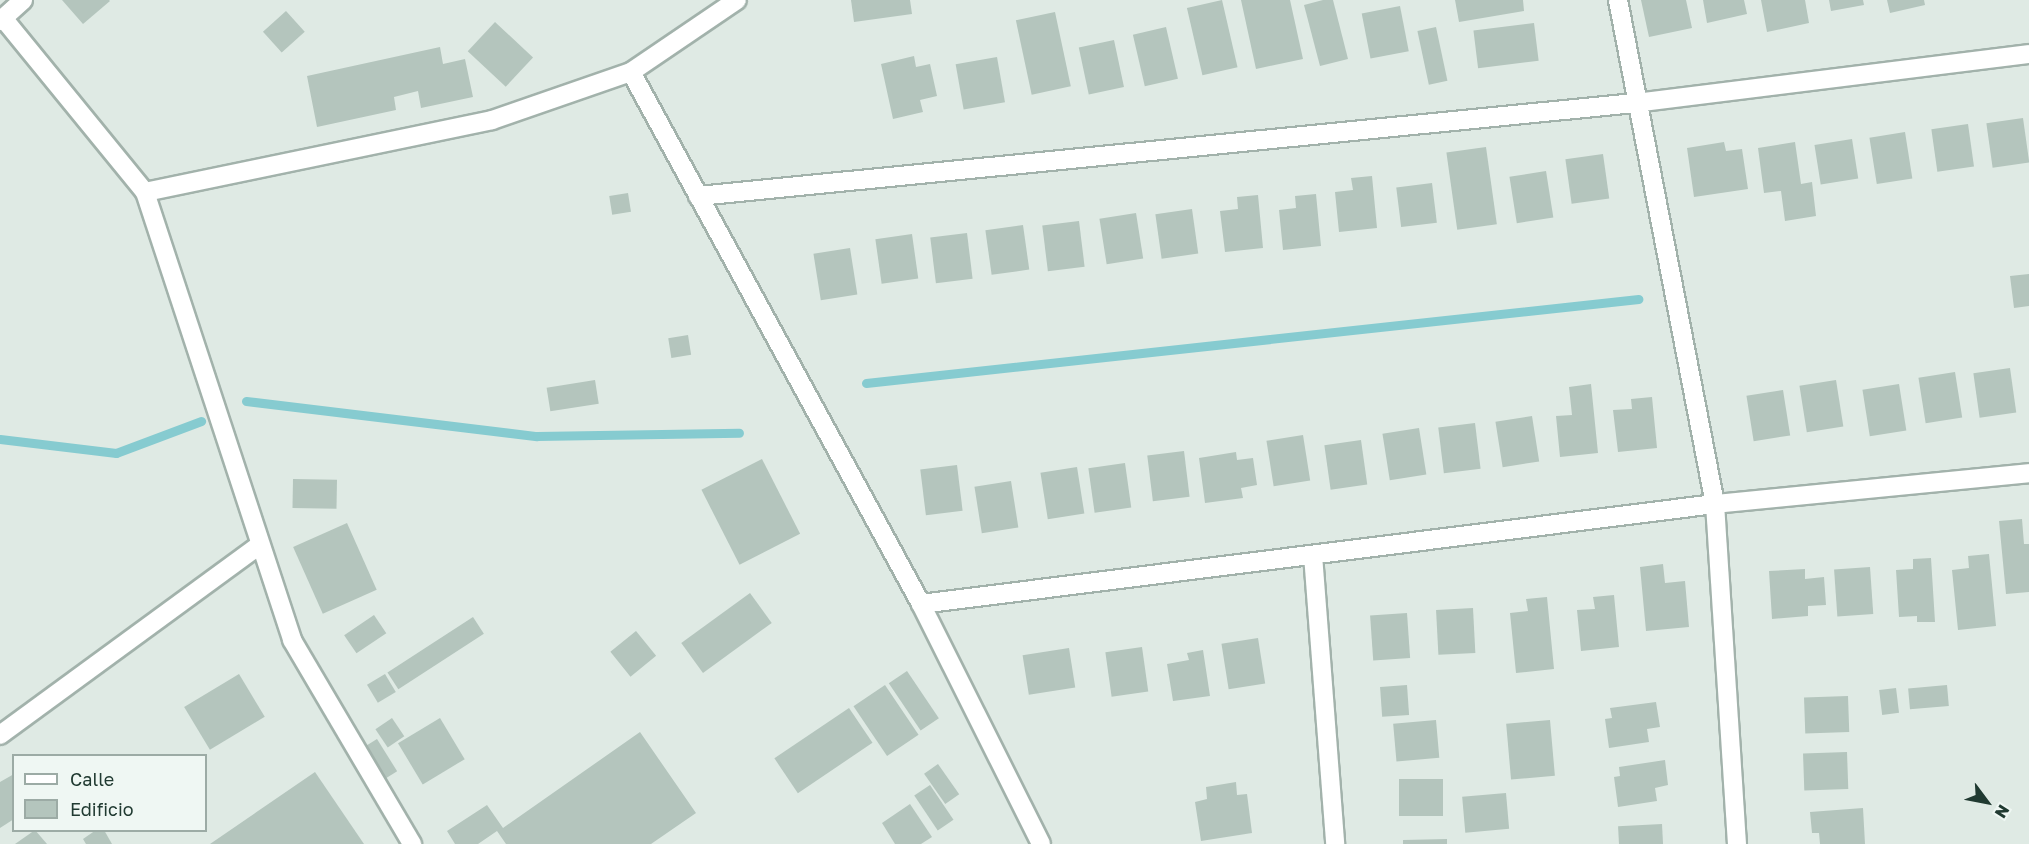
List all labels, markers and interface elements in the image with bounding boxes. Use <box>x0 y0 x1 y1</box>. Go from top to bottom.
legend <box>12 754 207 832</box>
text: Calle <box>70 768 114 790</box>
north arrow <box>1957 772 2017 832</box>
text: Edificio <box>70 798 134 820</box>
text: N <box>1991 801 2014 822</box>

